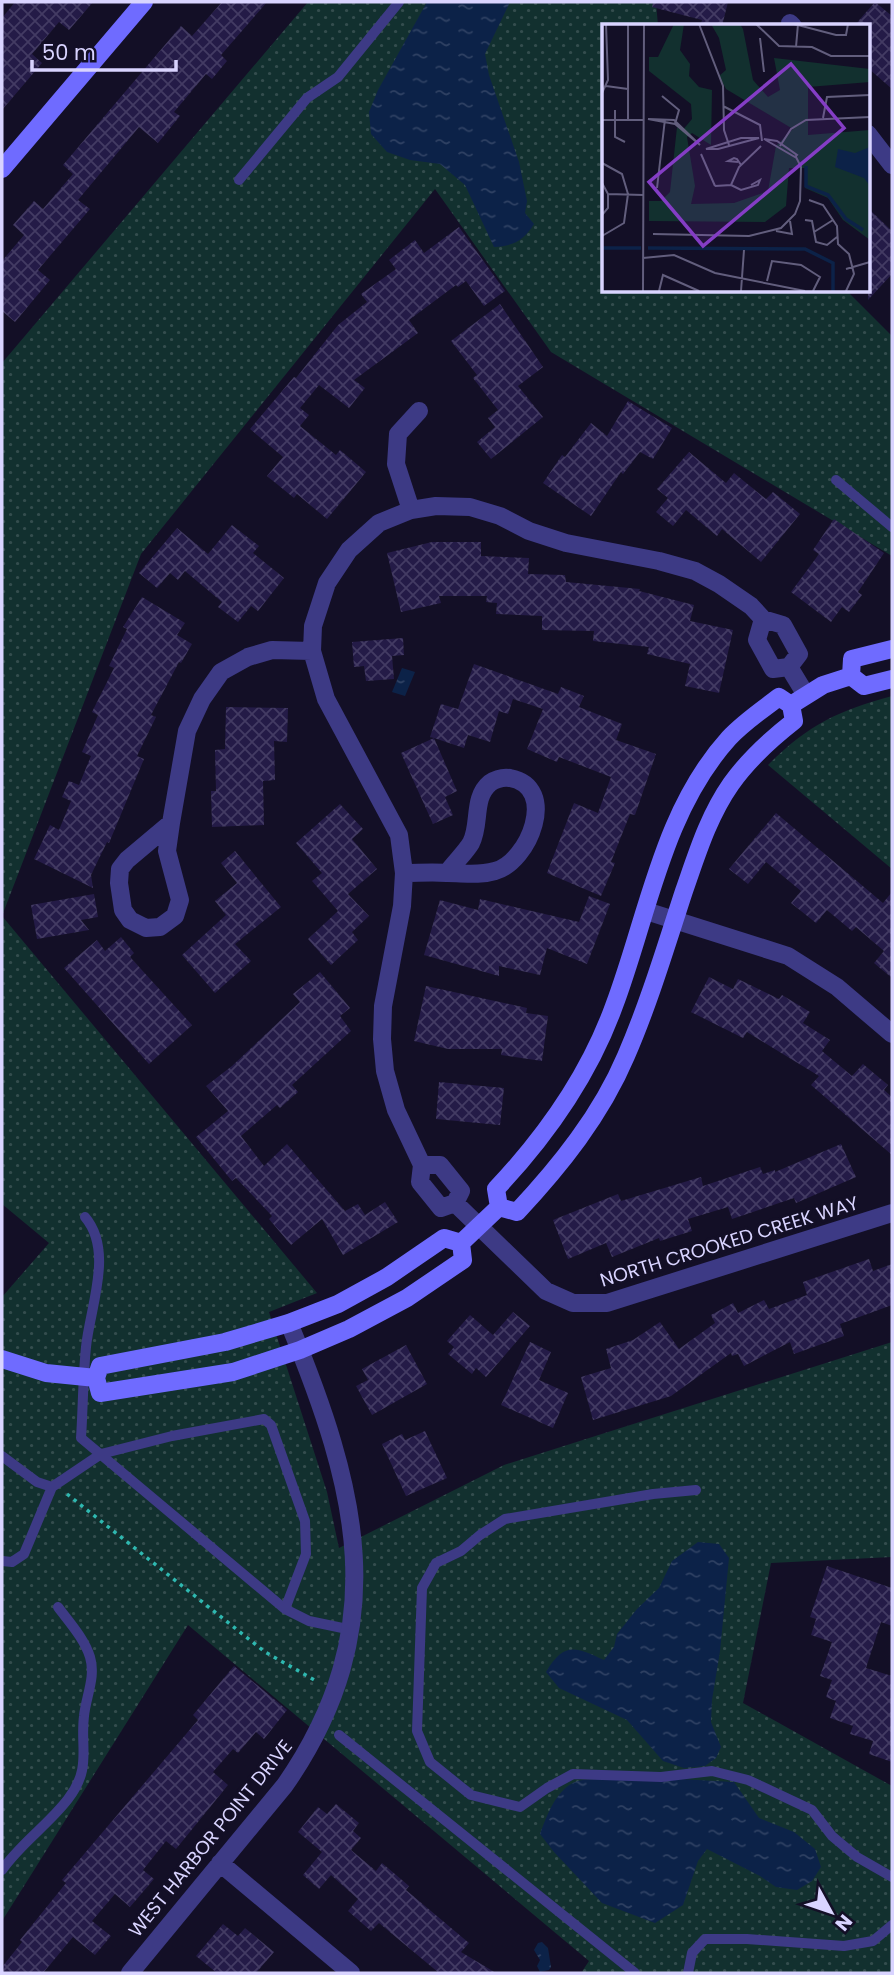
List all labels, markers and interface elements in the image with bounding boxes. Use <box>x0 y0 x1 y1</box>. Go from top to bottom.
inset map <box>602 24 870 292</box>
scale bar <box>32 28 175 72</box>
text: 50 m <box>42 38 96 67</box>
street label: NORTH CROOKED CREEK WAY <box>597 1189 862 1294</box>
street label: WEST HARBOR POINT DRIVE <box>122 1734 299 1943</box>
north arrow <box>796 1877 866 1947</box>
text: N <box>829 1908 859 1937</box>

